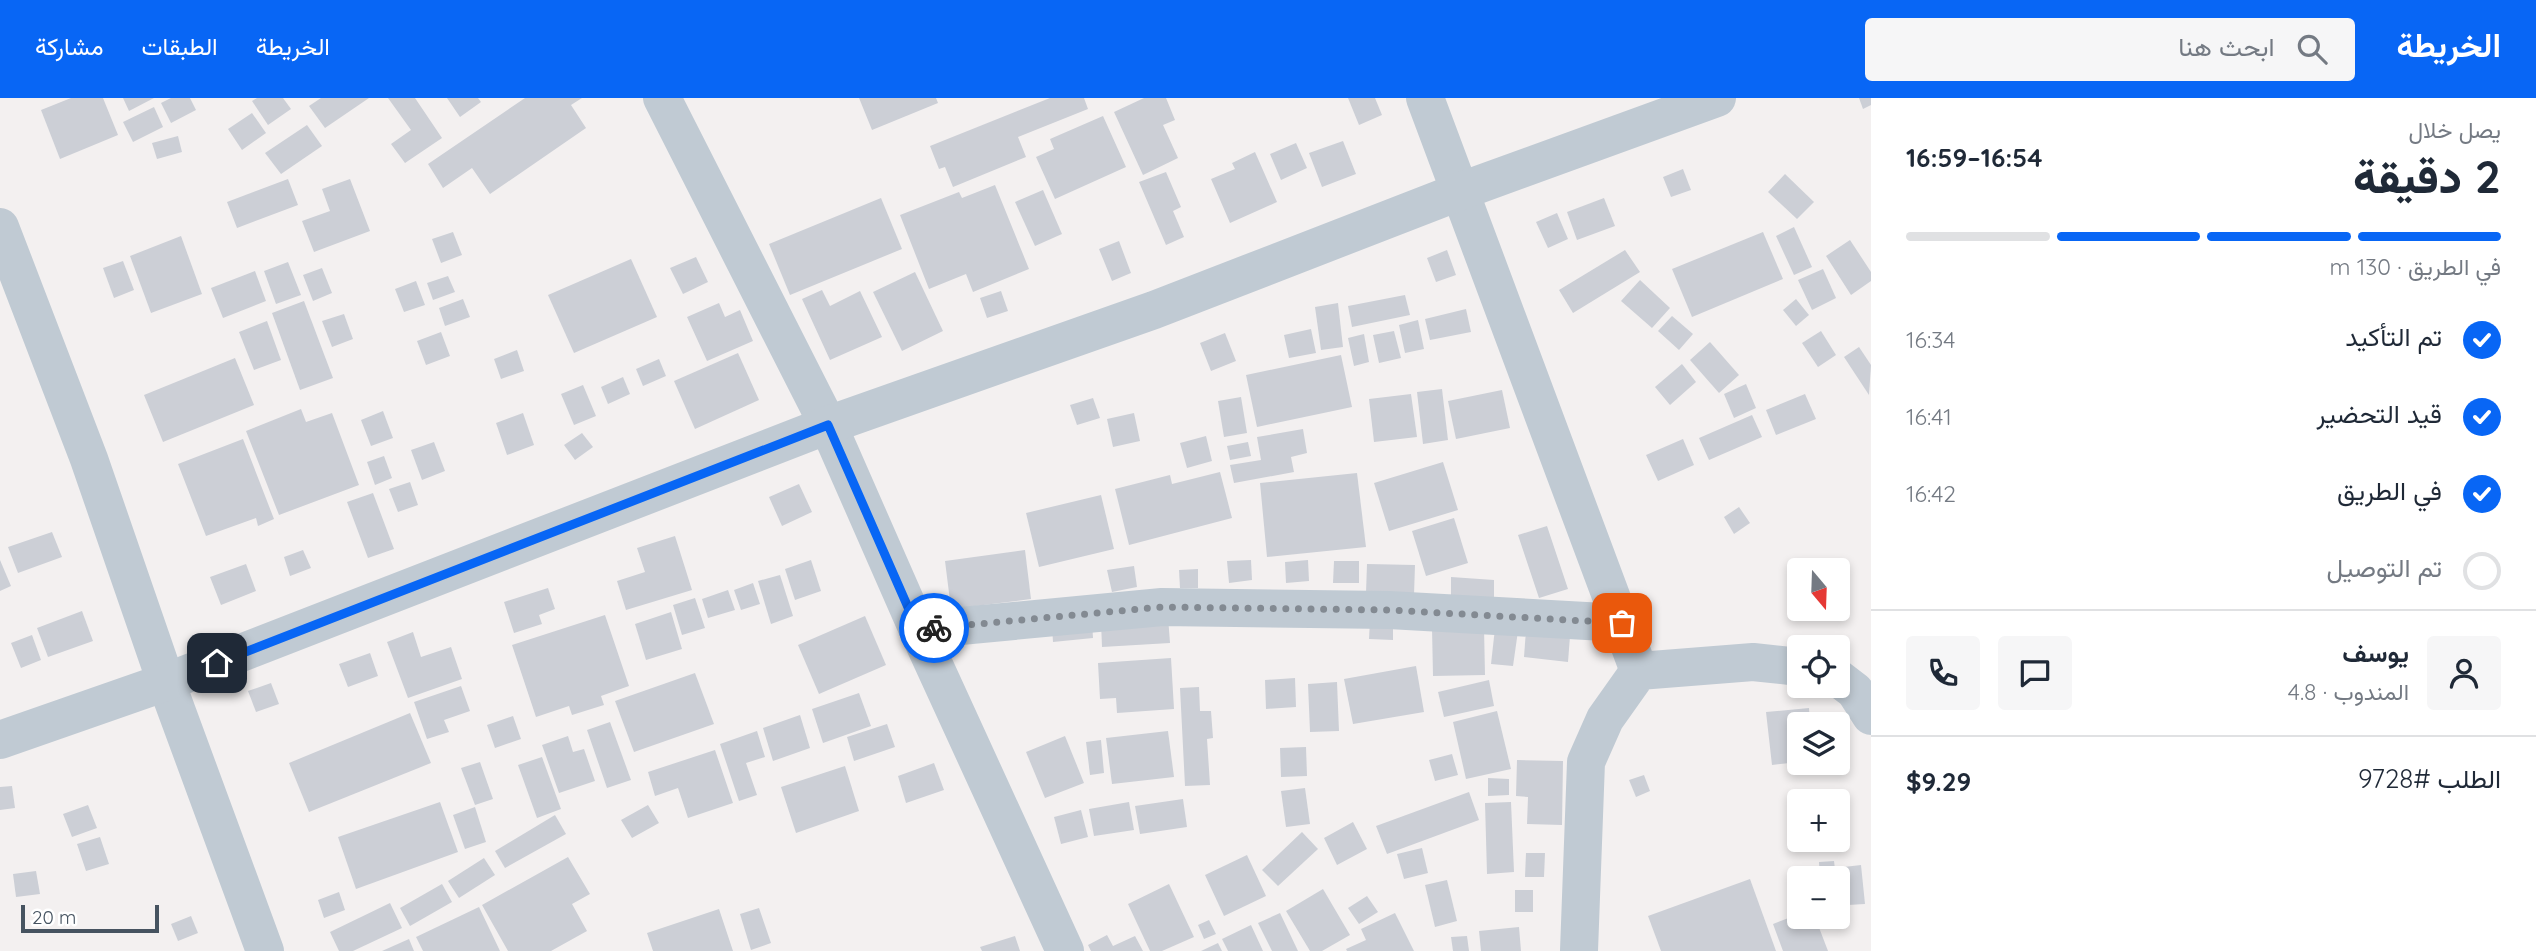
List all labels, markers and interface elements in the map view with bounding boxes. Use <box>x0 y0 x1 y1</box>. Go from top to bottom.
search box <box>1865 18 2355 81</box>
text: الخريطة <box>2397 24 2501 65</box>
text: ابحث هنا <box>2178 30 2275 63</box>
icon: search <box>2293 30 2331 68</box>
text: مشاركة <box>35 31 103 61</box>
text: الطبقات <box>141 31 218 61</box>
text: الخريطة <box>256 31 330 61</box>
text: يصل خلال <box>2408 115 2501 144</box>
text: 16:54–16:59 <box>1906 141 2043 174</box>
text: 2 دقيقة <box>2353 147 2501 205</box>
text: في الطريق · 130 m <box>2329 252 2501 281</box>
text: تم التأكيد <box>2345 320 2442 353</box>
icon: check <box>2463 321 2501 359</box>
text: 16:34 <box>1906 325 1955 354</box>
text: قيد التحضير <box>2316 397 2442 430</box>
icon: check <box>2463 398 2501 436</box>
text: 16:41 <box>1906 402 1952 431</box>
text: في الطريق <box>2337 474 2442 507</box>
icon: check <box>2463 475 2501 513</box>
text: 16:42 <box>1906 479 1956 508</box>
text: تم التوصيل <box>2327 551 2442 584</box>
north arrow <box>1787 558 1850 621</box>
map controls <box>1787 558 1850 929</box>
courier <box>899 593 969 663</box>
pin <box>1592 593 1652 653</box>
icon: bag <box>1603 604 1641 642</box>
icon: bike <box>915 609 953 647</box>
pin <box>187 633 247 693</box>
button: locate <box>1787 635 1850 698</box>
button: phone <box>1906 636 1980 710</box>
button: chat <box>1998 636 2072 710</box>
text: يوسف <box>2342 636 2409 669</box>
button: person <box>2427 636 2501 710</box>
icon: home <box>198 644 236 682</box>
text: المندوب · 4.8 <box>2288 677 2409 706</box>
button: layers <box>1787 712 1850 775</box>
text: الطلب #9728 <box>2358 762 2501 795</box>
text: $9.29 <box>1906 765 1971 798</box>
button: + <box>1787 789 1850 852</box>
button: − <box>1787 866 1850 929</box>
scale bar <box>21 902 159 934</box>
text: 20 m <box>32 905 76 929</box>

